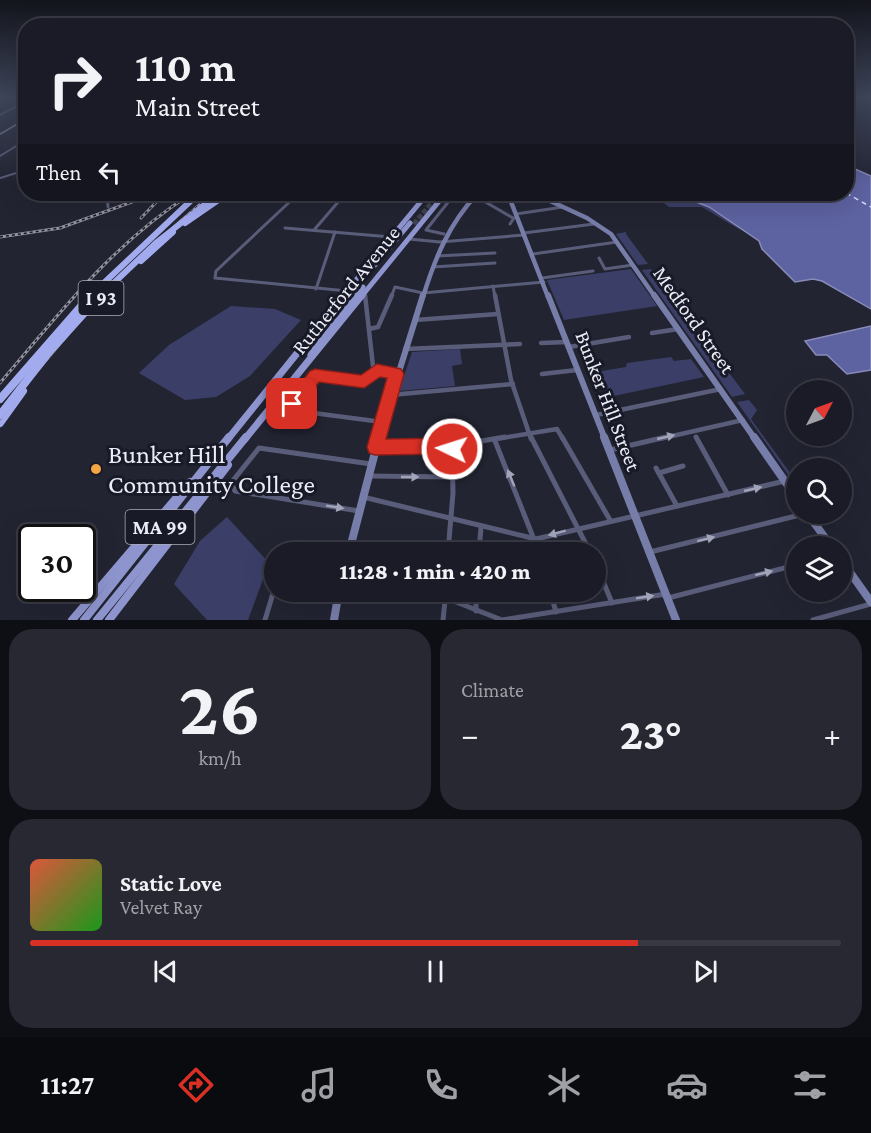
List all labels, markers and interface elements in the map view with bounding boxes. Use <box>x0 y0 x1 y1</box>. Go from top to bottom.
icon: right <box>36 42 114 120</box>
text: 110 m <box>135 43 236 90</box>
text: Main Street <box>135 92 260 122</box>
icon: left <box>93 156 126 189</box>
text: Then <box>36 160 81 185</box>
street label: Rutherford Avenue <box>287 221 405 359</box>
street label: Medford Street <box>648 262 740 379</box>
road number: I 93 <box>78 281 124 315</box>
street label: Bunker Hill Street <box>570 328 646 475</box>
pin <box>266 378 317 429</box>
north arrow <box>786 380 852 446</box>
map controls <box>786 380 852 602</box>
icon: arrive <box>275 387 308 420</box>
position arrow <box>420 417 484 481</box>
one-way arrow <box>657 432 676 442</box>
place label: Bunker Hill Community College <box>108 440 315 499</box>
button: search <box>786 458 852 524</box>
marker: Bunker Hill Community College <box>89 462 103 476</box>
one-way arrow <box>506 469 515 487</box>
one-way arrow <box>401 472 420 481</box>
one-way arrow <box>744 483 762 493</box>
one-way arrow <box>325 503 344 512</box>
road number: MA 99 <box>126 510 195 544</box>
speed limit sign: 30 <box>18 524 96 602</box>
one-way arrow <box>548 529 566 538</box>
one-way arrow <box>697 533 715 543</box>
button: layers <box>786 536 852 602</box>
text: 11:28 · 1 min · 420 m <box>340 559 530 584</box>
one-way arrow <box>755 568 774 578</box>
one-way arrow <box>636 593 655 602</box>
text: 26 <box>179 664 261 751</box>
text: Climate <box>461 679 524 701</box>
text: 23° <box>620 709 682 759</box>
text: − <box>461 716 478 753</box>
text: + <box>824 716 841 753</box>
text: km/h <box>198 747 242 769</box>
text: Static Love <box>120 871 222 896</box>
text: Velvet Ray <box>120 896 202 918</box>
icon: previous <box>149 955 182 988</box>
icon: pause <box>419 955 452 988</box>
icon: next <box>689 955 722 988</box>
icon: directions <box>175 1064 217 1106</box>
icon: music <box>298 1064 340 1106</box>
icon: phone <box>420 1064 462 1106</box>
icon: climate <box>543 1064 585 1106</box>
icon: car <box>666 1064 708 1106</box>
icon: filters <box>789 1064 831 1106</box>
text: 11:27 <box>40 1070 94 1100</box>

